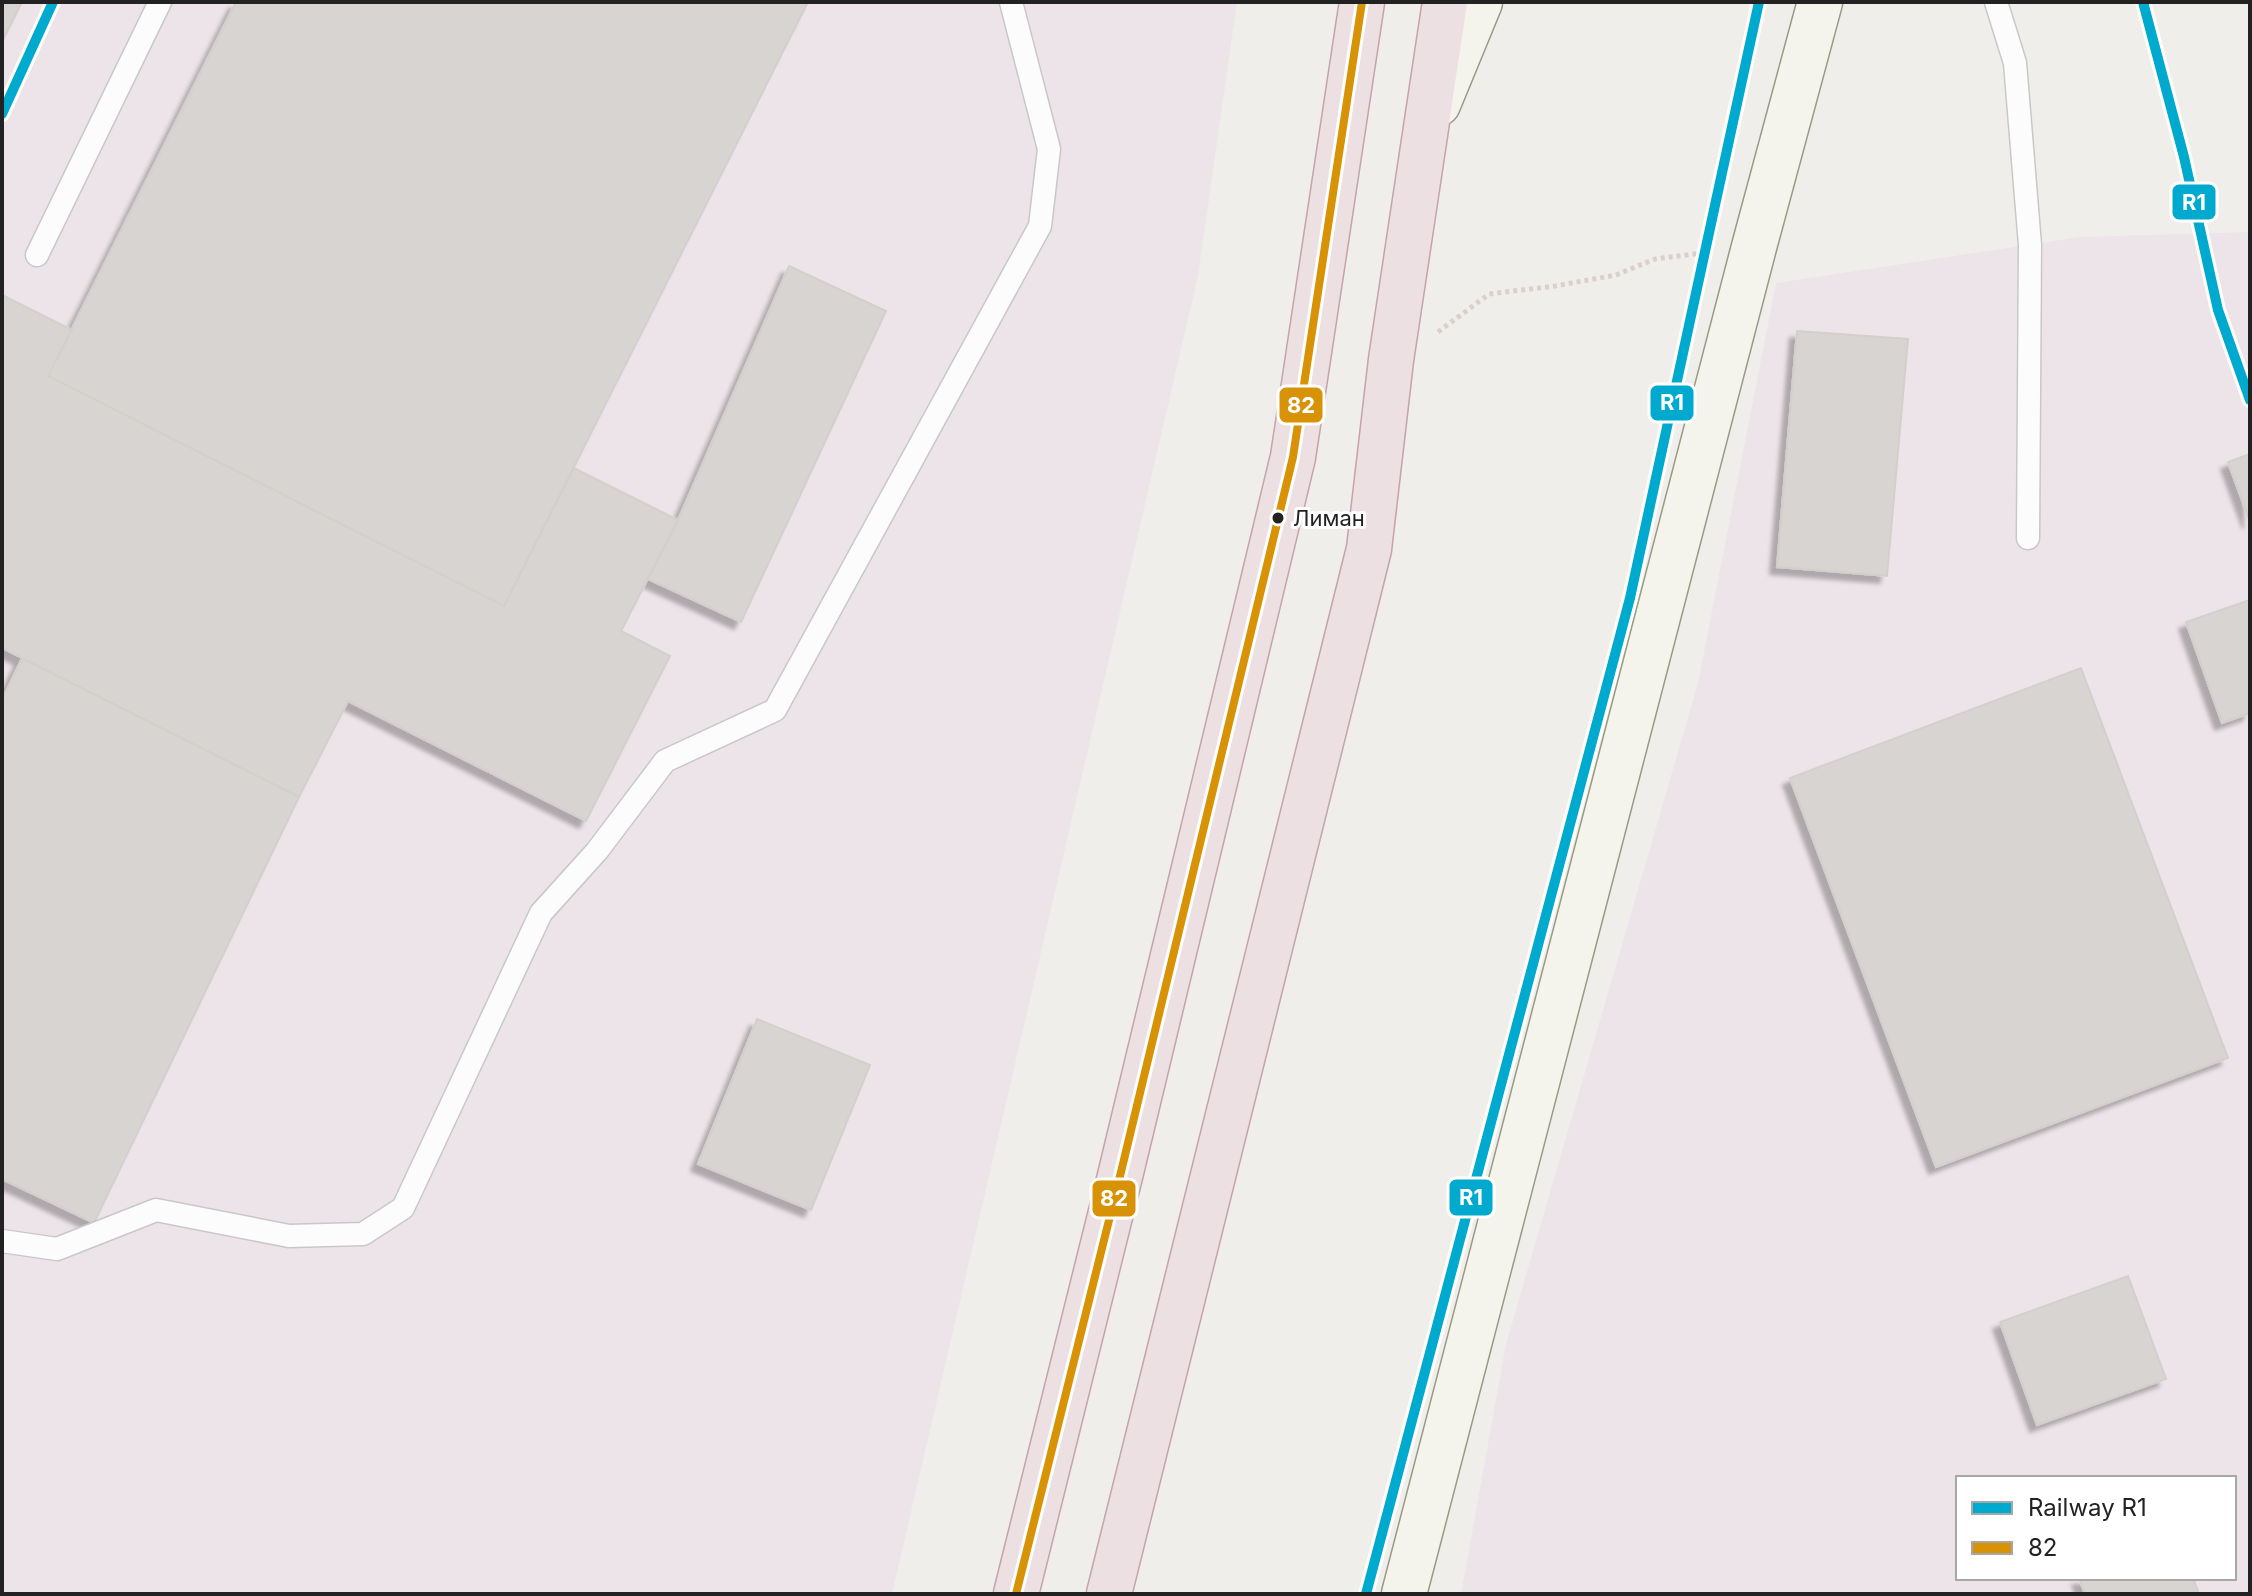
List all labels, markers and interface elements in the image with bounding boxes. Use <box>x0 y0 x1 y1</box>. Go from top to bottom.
line badge: R1 <box>2171 183 2217 221</box>
text: R1 <box>2182 189 2206 215</box>
line badge: R1 <box>1649 384 1695 422</box>
line badge: 82 <box>1278 386 1324 424</box>
text: R1 <box>1660 389 1684 415</box>
text: 82 <box>1287 392 1315 418</box>
place label: Лиман <box>1293 505 1365 531</box>
marker: Лиман <box>1270 510 1286 526</box>
line badge: R1 <box>1448 1178 1494 1217</box>
line badge: 82 <box>1091 1179 1137 1218</box>
text: R1 <box>1459 1184 1483 1210</box>
text: 82 <box>1100 1185 1128 1211</box>
legend <box>1956 1476 2236 1580</box>
text: Railway R1 <box>2028 1493 2147 1522</box>
text: 82 <box>2028 1533 2057 1562</box>

